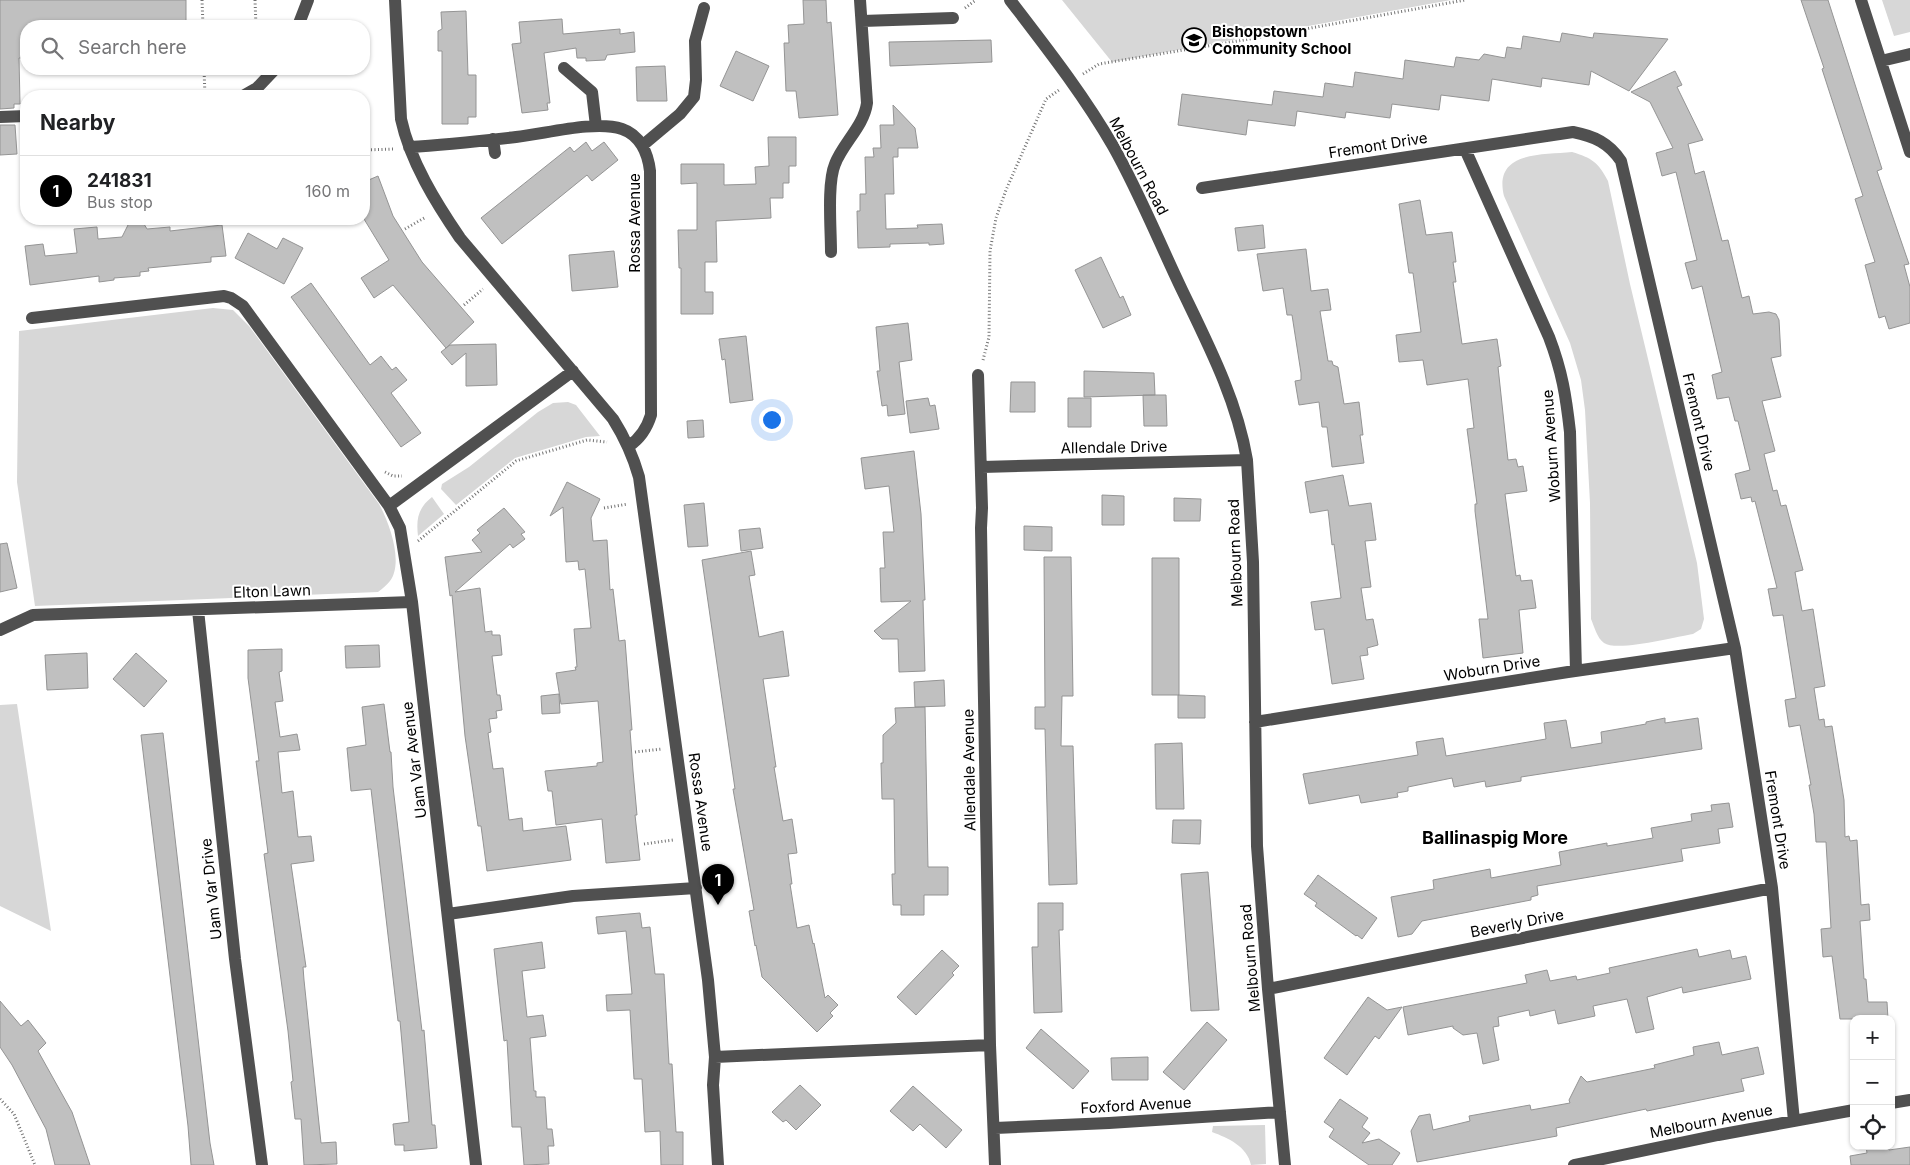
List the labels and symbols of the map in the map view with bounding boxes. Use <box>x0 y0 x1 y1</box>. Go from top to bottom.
place label: Bishopstown Community School <box>1212 22 1351 58</box>
school or university icon: Bishopstown Community School <box>1181 27 1207 53</box>
street label: Melbourn Road <box>1105 114 1173 218</box>
street label: Fremont Drive <box>1327 128 1429 162</box>
street label: Rossa Avenue <box>625 173 644 273</box>
street label: Fremont Drive <box>1679 371 1719 473</box>
street label: Woburn Avenue <box>1538 389 1564 503</box>
your location <box>759 407 785 433</box>
street label: Allendale Drive <box>1061 437 1167 457</box>
street label: Melbourn Road <box>1224 499 1246 607</box>
street label: Elton Lawn <box>233 580 311 602</box>
street label: Woburn Drive <box>1442 651 1542 685</box>
street label: Uam Var Avenue <box>397 701 431 819</box>
street label: Allendale Avenue <box>958 709 980 831</box>
street label: Rossa Avenue <box>685 751 717 853</box>
street label: Fremont Drive <box>1761 769 1795 871</box>
district label: Ballinaspig More <box>1422 827 1568 848</box>
street label: Uam Var Drive <box>196 837 226 941</box>
pin: 1 <box>702 864 734 905</box>
street label: Melbourn Road <box>1236 903 1264 1013</box>
street label: Beverly Drive <box>1469 905 1565 941</box>
street label: Foxford Avenue <box>1080 1093 1192 1117</box>
street label: Melbourn Avenue <box>1648 1100 1774 1142</box>

